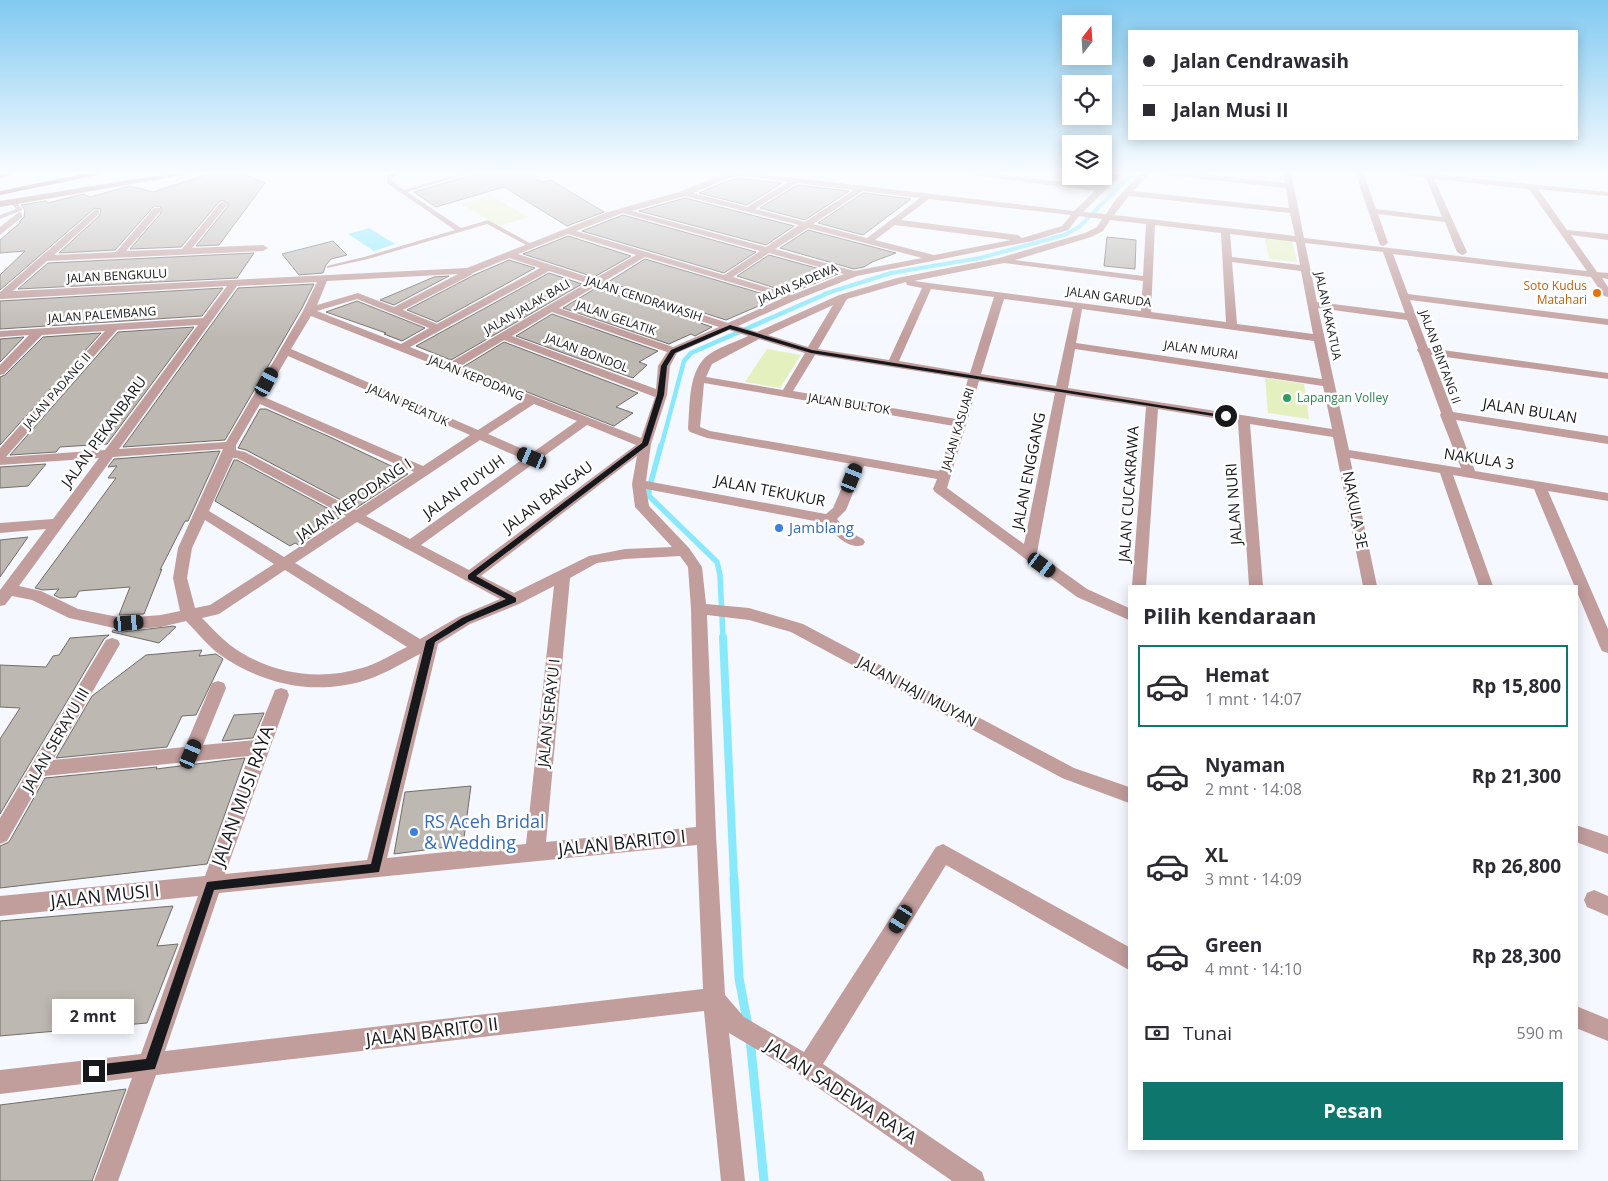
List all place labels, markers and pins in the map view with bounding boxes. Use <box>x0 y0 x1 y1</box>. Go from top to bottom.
place label: Soto Kudus Matahari <box>1523 277 1587 308</box>
marker: Soto Kudus Matahari <box>1591 287 1603 299</box>
place label: Lapangan Volley <box>1297 389 1389 406</box>
marker: Lapangan Volley <box>1281 392 1293 404</box>
place label: Jamblang <box>787 517 854 537</box>
marker: Jamblang <box>773 522 785 534</box>
place label: RS Aceh Bridal & Wedding <box>424 809 545 854</box>
marker: RS Aceh Bridal & Wedding <box>408 826 420 838</box>

